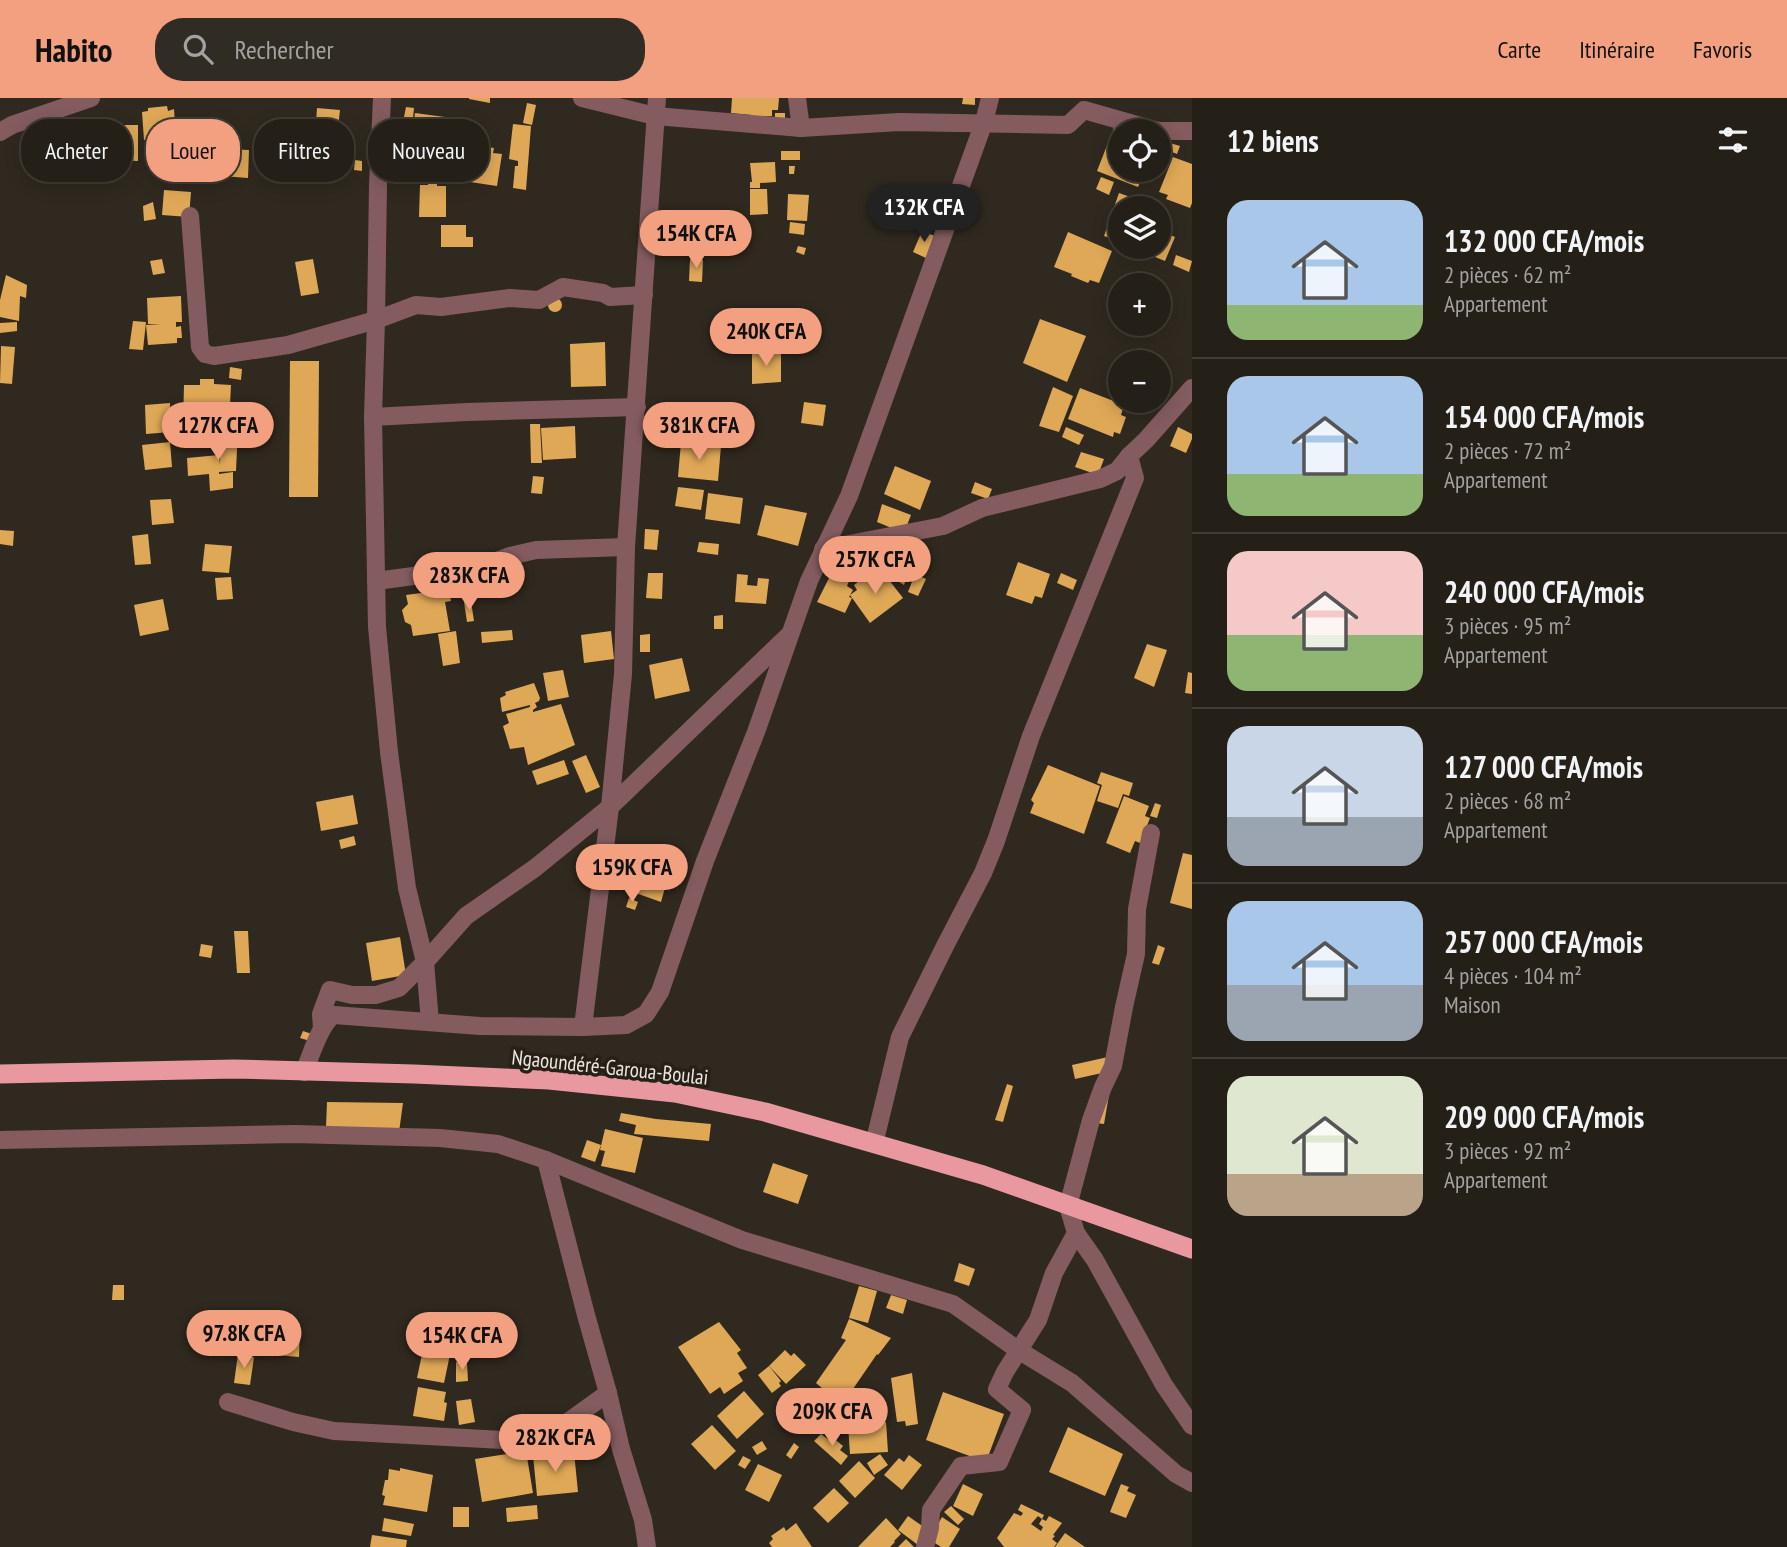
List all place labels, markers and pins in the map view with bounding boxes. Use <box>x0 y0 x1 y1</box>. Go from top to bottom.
pin: 132K CFA <box>852 184 996 244</box>
pin: 154K CFA <box>624 211 768 270</box>
pin: 240K CFA <box>694 308 838 368</box>
pin: 127K CFA <box>146 402 290 462</box>
pin: 381K CFA <box>627 402 771 462</box>
pin: 257K CFA <box>803 536 947 596</box>
pin: 283K CFA <box>397 552 541 612</box>
pin: 159K CFA <box>560 844 704 904</box>
pin: 97.8K CFA <box>164 1310 324 1370</box>
pin: 154K CFA <box>390 1312 534 1372</box>
pin: 209K CFA <box>760 1388 904 1448</box>
pin: 282K CFA <box>483 1414 627 1474</box>

